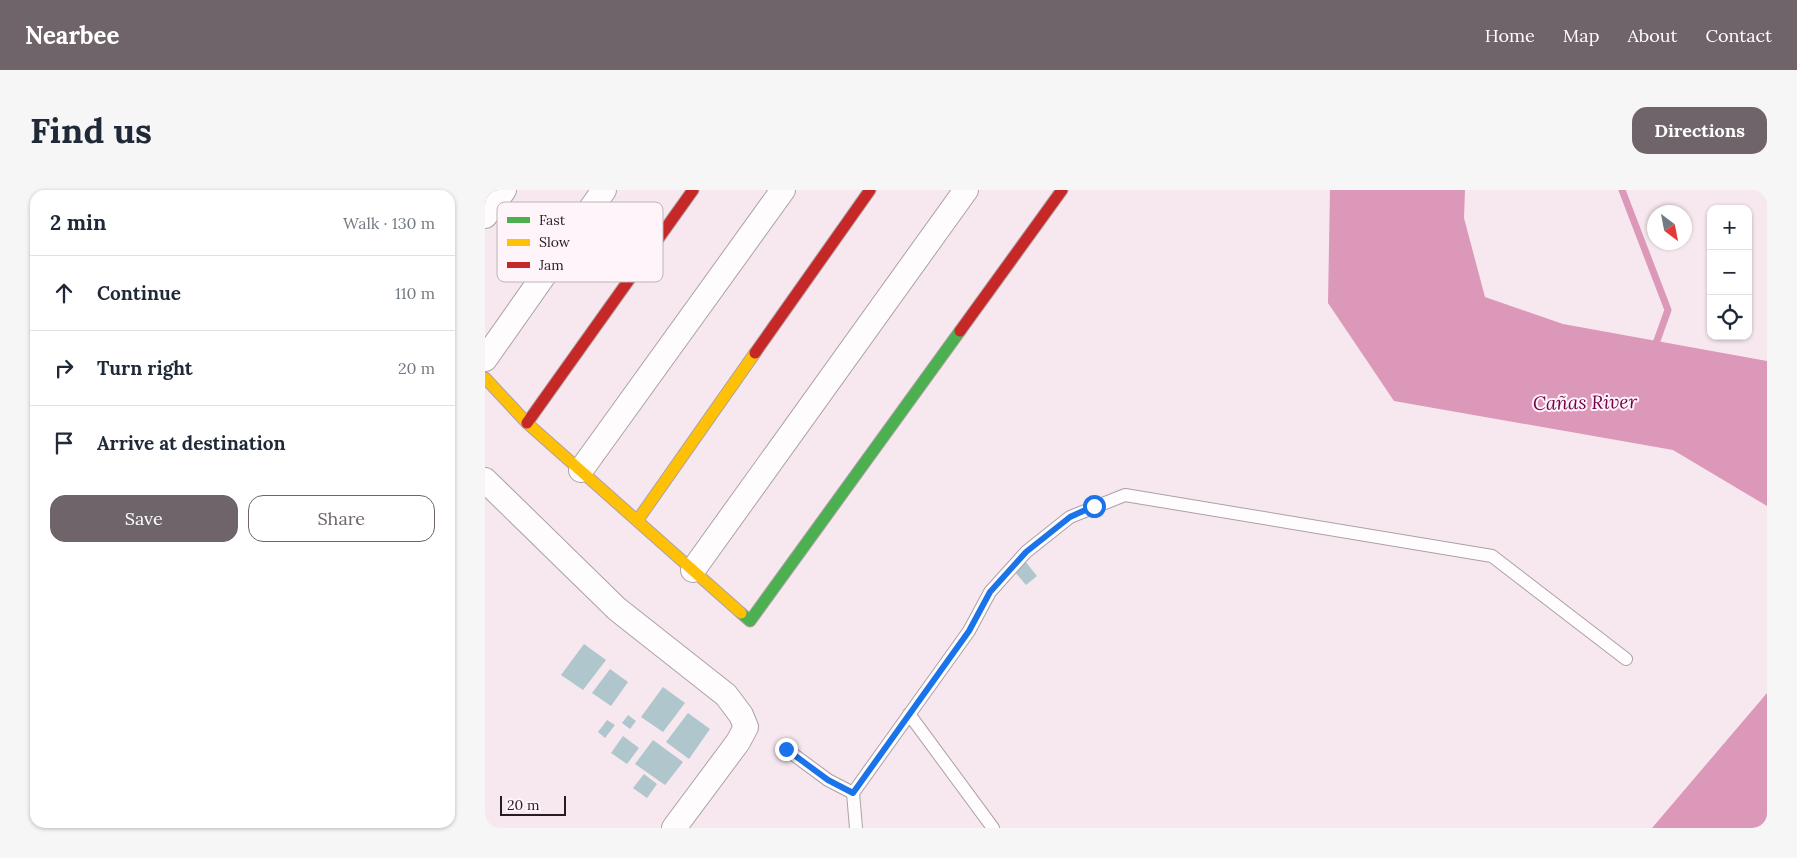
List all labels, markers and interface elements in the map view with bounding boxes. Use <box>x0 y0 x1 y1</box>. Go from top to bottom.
text: Nearbee <box>25 20 119 51</box>
text: Home <box>1485 24 1535 47</box>
text: Map <box>1563 24 1599 47</box>
text: About <box>1627 24 1677 47</box>
text: Contact <box>1705 24 1772 47</box>
button: Directions <box>1632 107 1767 154</box>
text: Find us <box>30 108 152 153</box>
legend <box>497 202 663 282</box>
north arrow <box>1647 205 1692 250</box>
map controls <box>1707 205 1752 340</box>
button: + <box>1707 205 1752 250</box>
text: 2 min <box>50 209 106 236</box>
text: Fast <box>539 211 566 229</box>
text: Walk · 130 m <box>343 213 435 233</box>
text: Slow <box>539 233 571 251</box>
button: − <box>1707 250 1752 295</box>
text: Jam <box>538 256 564 274</box>
icon: ahead <box>50 279 78 307</box>
text: Continue <box>97 281 181 305</box>
text: 110 m <box>395 283 435 303</box>
button: locate <box>1707 295 1752 340</box>
icon: right <box>50 354 78 382</box>
text: Turn right <box>97 356 193 380</box>
text: 20 m <box>398 358 435 378</box>
water label: Cañas River <box>1533 389 1638 415</box>
icon: arrive <box>50 429 78 457</box>
text: Arrive at destination <box>97 431 286 455</box>
button: Save <box>50 495 238 542</box>
button: Share <box>248 495 435 542</box>
route start <box>1083 495 1106 518</box>
route end <box>775 738 798 761</box>
scale bar <box>500 793 566 816</box>
text: 20 m <box>507 796 539 814</box>

